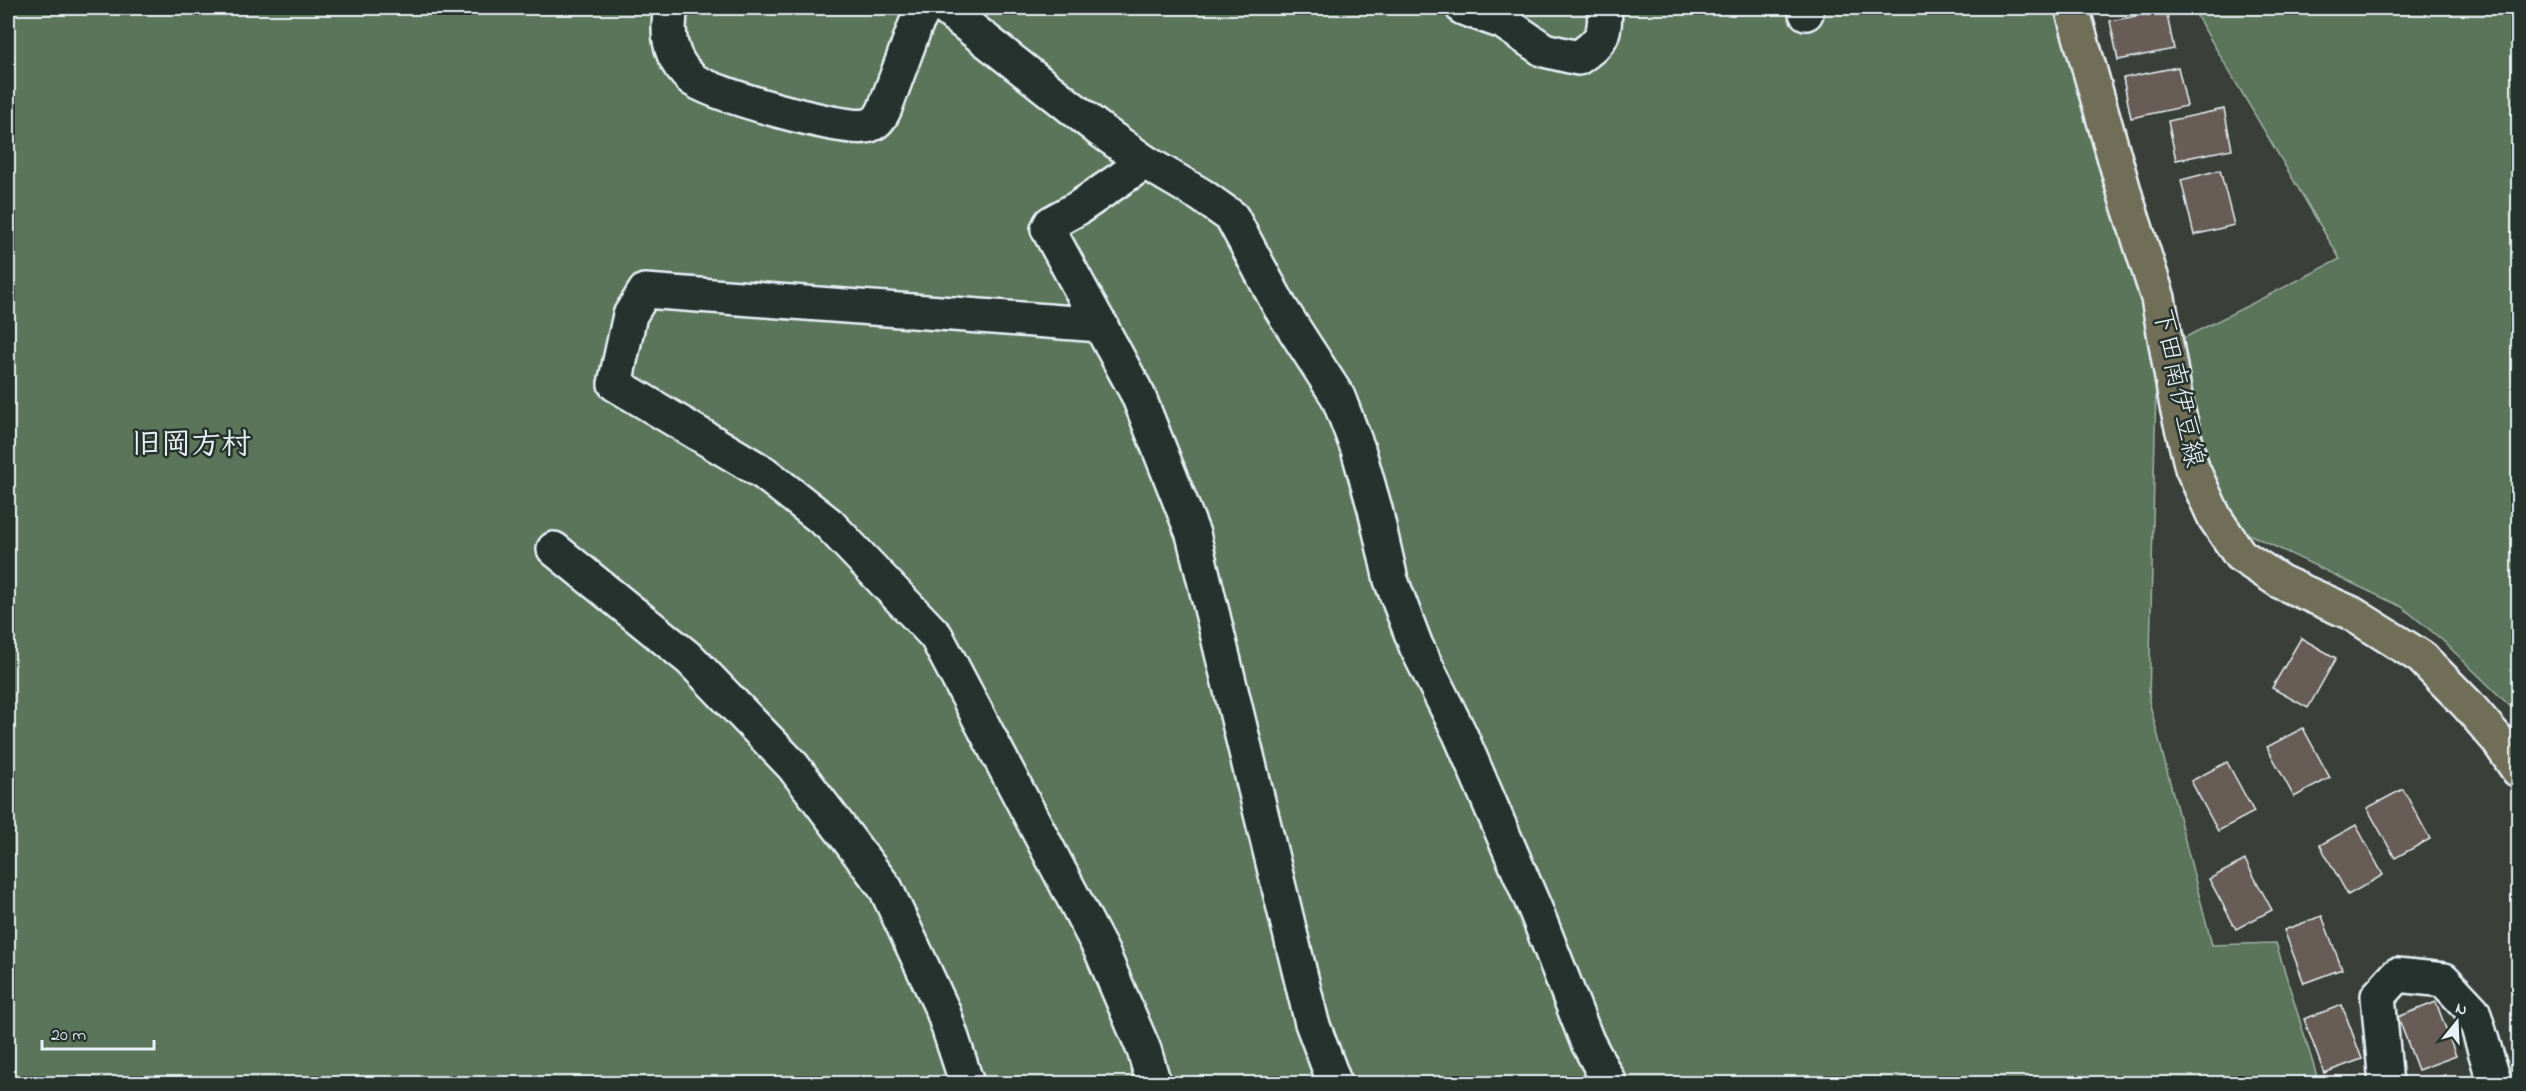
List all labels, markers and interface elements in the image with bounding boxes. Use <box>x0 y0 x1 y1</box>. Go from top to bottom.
street label: 下田南伊豆線 <box>2141 305 2213 471</box>
district label: 旧岡方村 <box>131 424 251 468</box>
north arrow <box>2427 992 2487 1052</box>
text: N <box>2452 997 2470 1023</box>
scale bar <box>42 1013 154 1051</box>
text: 20 m <box>51 1023 86 1049</box>

